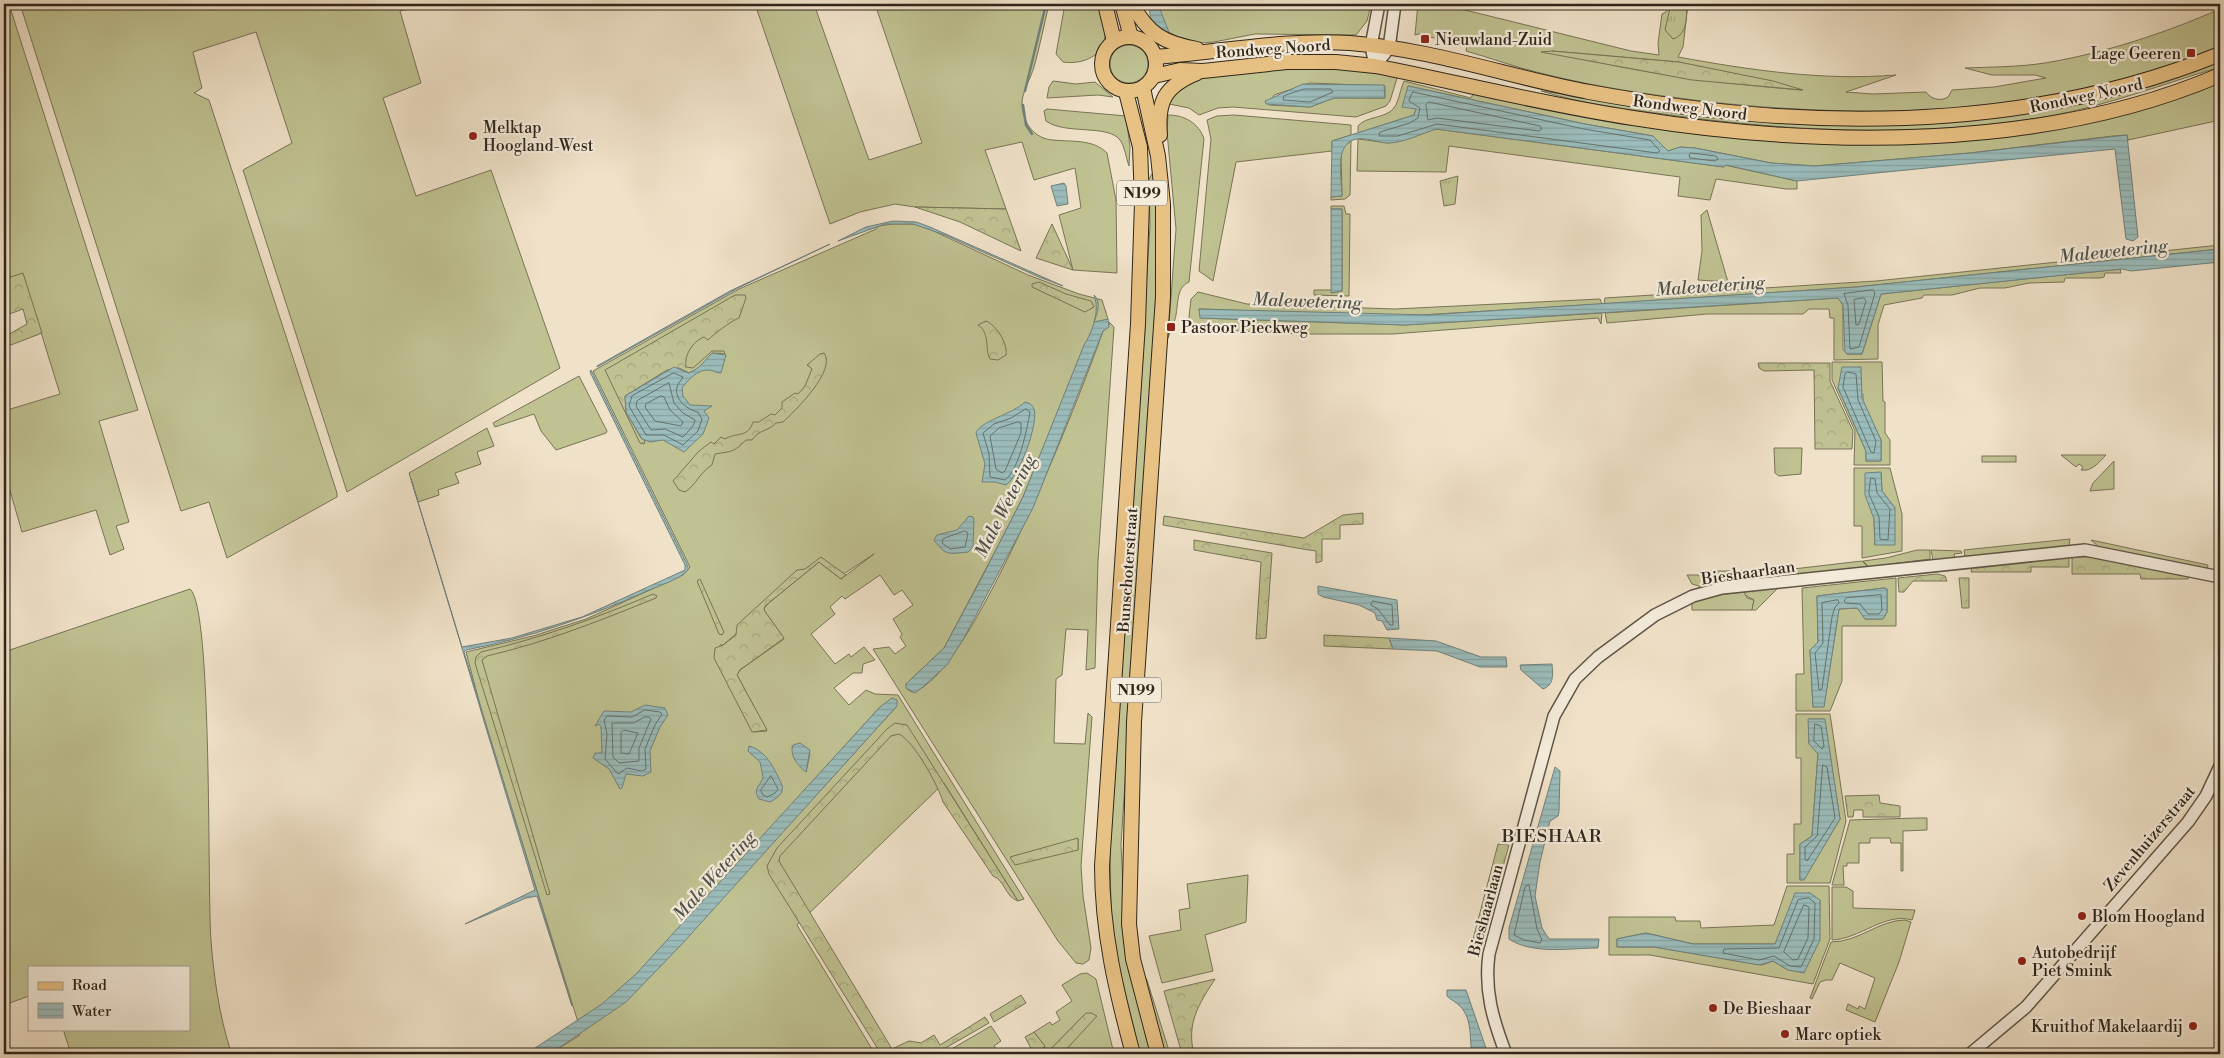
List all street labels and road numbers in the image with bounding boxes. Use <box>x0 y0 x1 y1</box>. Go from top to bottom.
street label: Rondweg Noord <box>1215 35 1331 63</box>
street label: Rondweg Noord <box>2028 74 2144 118</box>
street label: Rondweg Noord <box>1632 91 1748 125</box>
road number: N199 <box>1117 180 1167 206</box>
street label: Bunschoterstraat <box>1114 507 1142 634</box>
street label: Bieshaarlaan <box>1699 556 1797 590</box>
road number: N199 <box>1111 678 1161 702</box>
street label: Zevenhuizerstraat <box>2100 781 2200 896</box>
street label: Bieshaarlaan <box>1464 862 1508 959</box>

